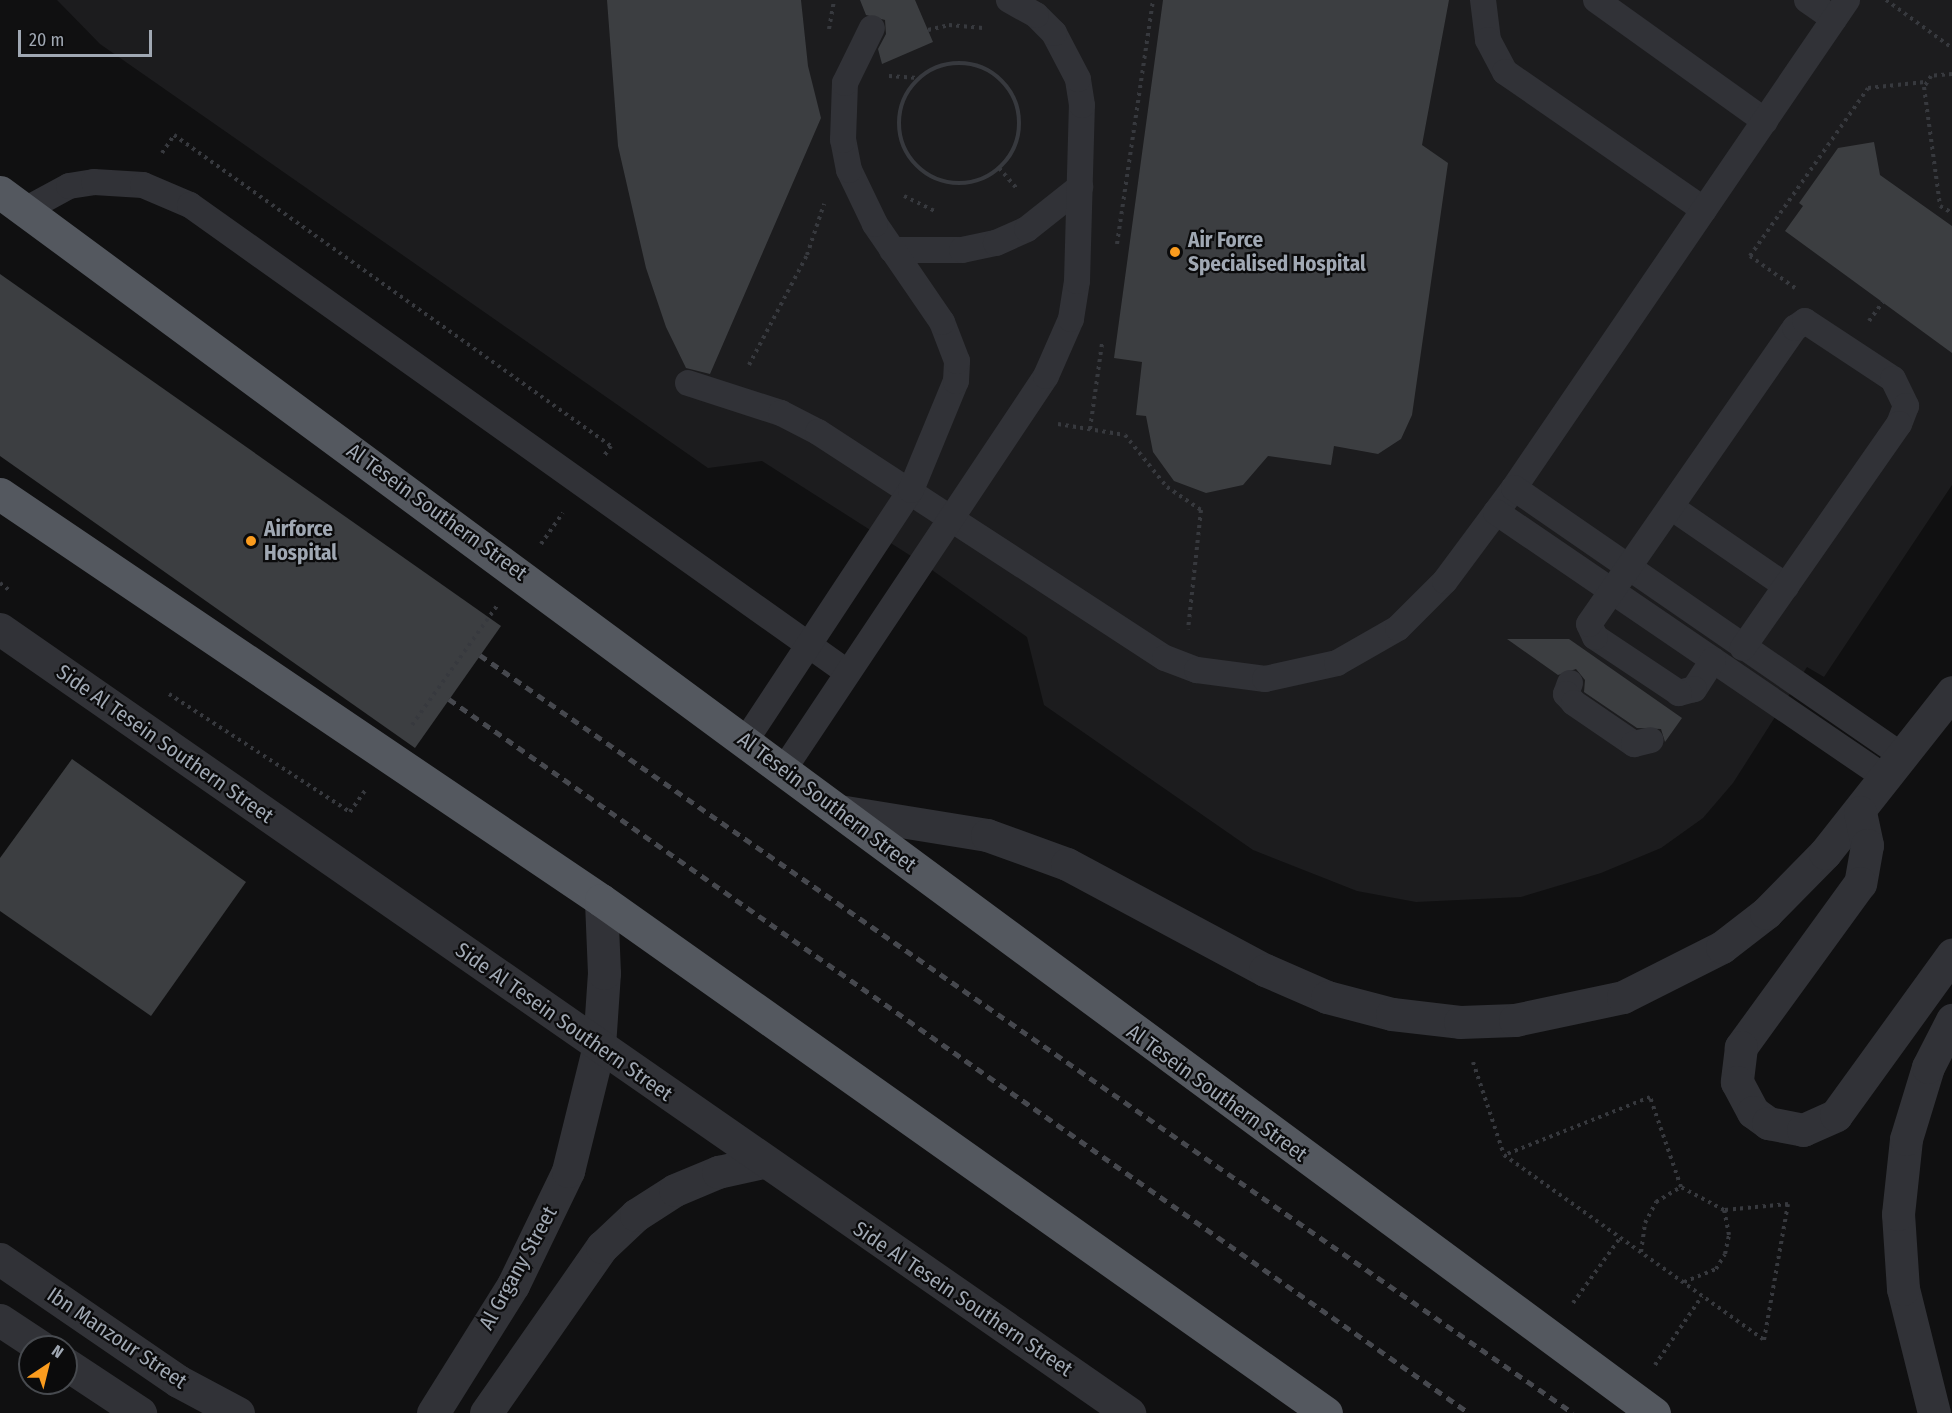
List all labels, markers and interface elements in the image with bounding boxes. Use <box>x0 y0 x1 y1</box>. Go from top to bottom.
scale bar <box>21 18 154 56</box>
text: 20 m <box>29 29 64 51</box>
place label: Air Force Specialised Hospital <box>1188 227 1366 277</box>
marker: Air Force Specialised Hospital <box>1166 243 1184 261</box>
street label: Al Tesein Southern Street <box>342 438 532 586</box>
place label: Airforce Hospital <box>264 516 337 566</box>
marker: Airforce Hospital <box>242 532 260 550</box>
street label: Side Al Tesein Southern Street <box>52 659 278 829</box>
street label: Al Tesein Southern Street <box>733 727 921 877</box>
street label: Side Al Tesein Southern Street <box>451 937 677 1107</box>
street label: Al Tesein Southern Street <box>1122 1019 1312 1167</box>
street label: Al Grgany Street <box>474 1202 562 1334</box>
street label: Side Al Tesein Southern Street <box>849 1216 1077 1382</box>
street label: Ibn Manzour Street <box>42 1282 192 1394</box>
north arrow <box>18 1335 78 1395</box>
text: N <box>48 1341 67 1362</box>

